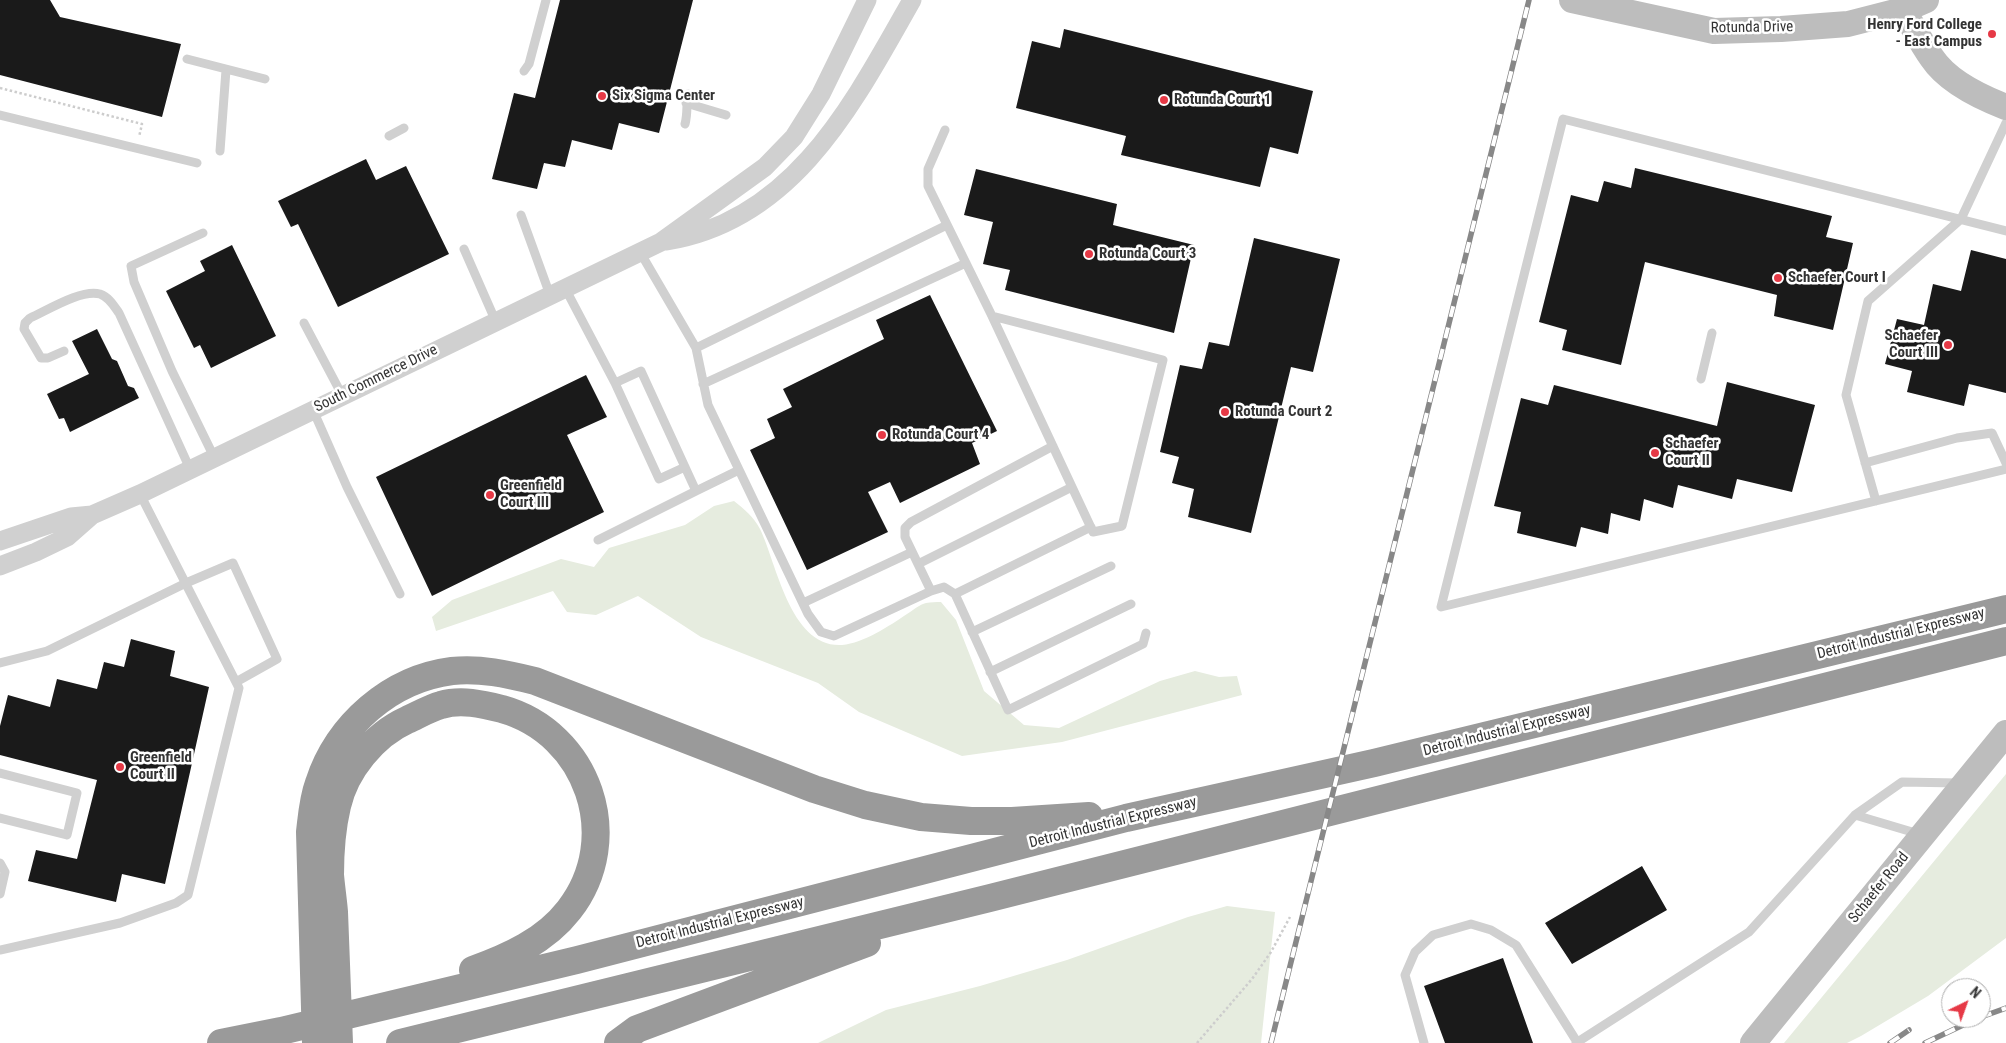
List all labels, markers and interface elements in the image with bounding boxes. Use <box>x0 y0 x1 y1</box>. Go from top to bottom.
place label: Henry Ford College - East Campus <box>1867 16 1982 51</box>
street label: Rotunda Drive <box>1711 18 1793 38</box>
marker: Henry Ford College - East Campus <box>1986 28 1998 40</box>
place label: Six Sigma Center <box>612 87 715 105</box>
marker: Six Sigma Center <box>596 90 608 102</box>
place label: Rotunda Court 1 <box>1174 91 1271 109</box>
marker: Rotunda Court 1 <box>1158 94 1170 106</box>
place label: Rotunda Court 3 <box>1099 245 1196 263</box>
marker: Rotunda Court 3 <box>1083 248 1095 260</box>
place label: Schaefer Court I <box>1788 269 1886 287</box>
marker: Schaefer Court I <box>1772 272 1784 284</box>
place label: Schaefer Court III <box>1884 327 1938 362</box>
marker: Schaefer Court III <box>1942 339 1954 351</box>
street label: South Commerce Drive <box>311 341 441 417</box>
place label: Rotunda Court 2 <box>1235 403 1332 421</box>
marker: Rotunda Court 2 <box>1219 406 1231 418</box>
place label: Rotunda Court 4 <box>892 426 989 444</box>
marker: Rotunda Court 4 <box>876 429 888 441</box>
place label: Schaefer Court II <box>1665 435 1719 470</box>
marker: Schaefer Court II <box>1649 447 1661 459</box>
place label: Greenfield Court III <box>500 477 562 512</box>
marker: Greenfield Court III <box>484 489 496 501</box>
street label: Detroit Industrial Expressway <box>1815 604 1987 664</box>
street label: Detroit Industrial Expressway <box>1421 701 1593 761</box>
place label: Greenfield Court II <box>130 749 192 784</box>
marker: Greenfield Court II <box>114 761 126 773</box>
street label: Detroit Industrial Expressway <box>1027 793 1199 853</box>
street label: Schaefer Road <box>1845 849 1913 927</box>
street label: Detroit Industrial Expressway <box>634 893 806 953</box>
north arrow <box>1941 978 1991 1028</box>
text: N <box>1967 984 1984 1001</box>

